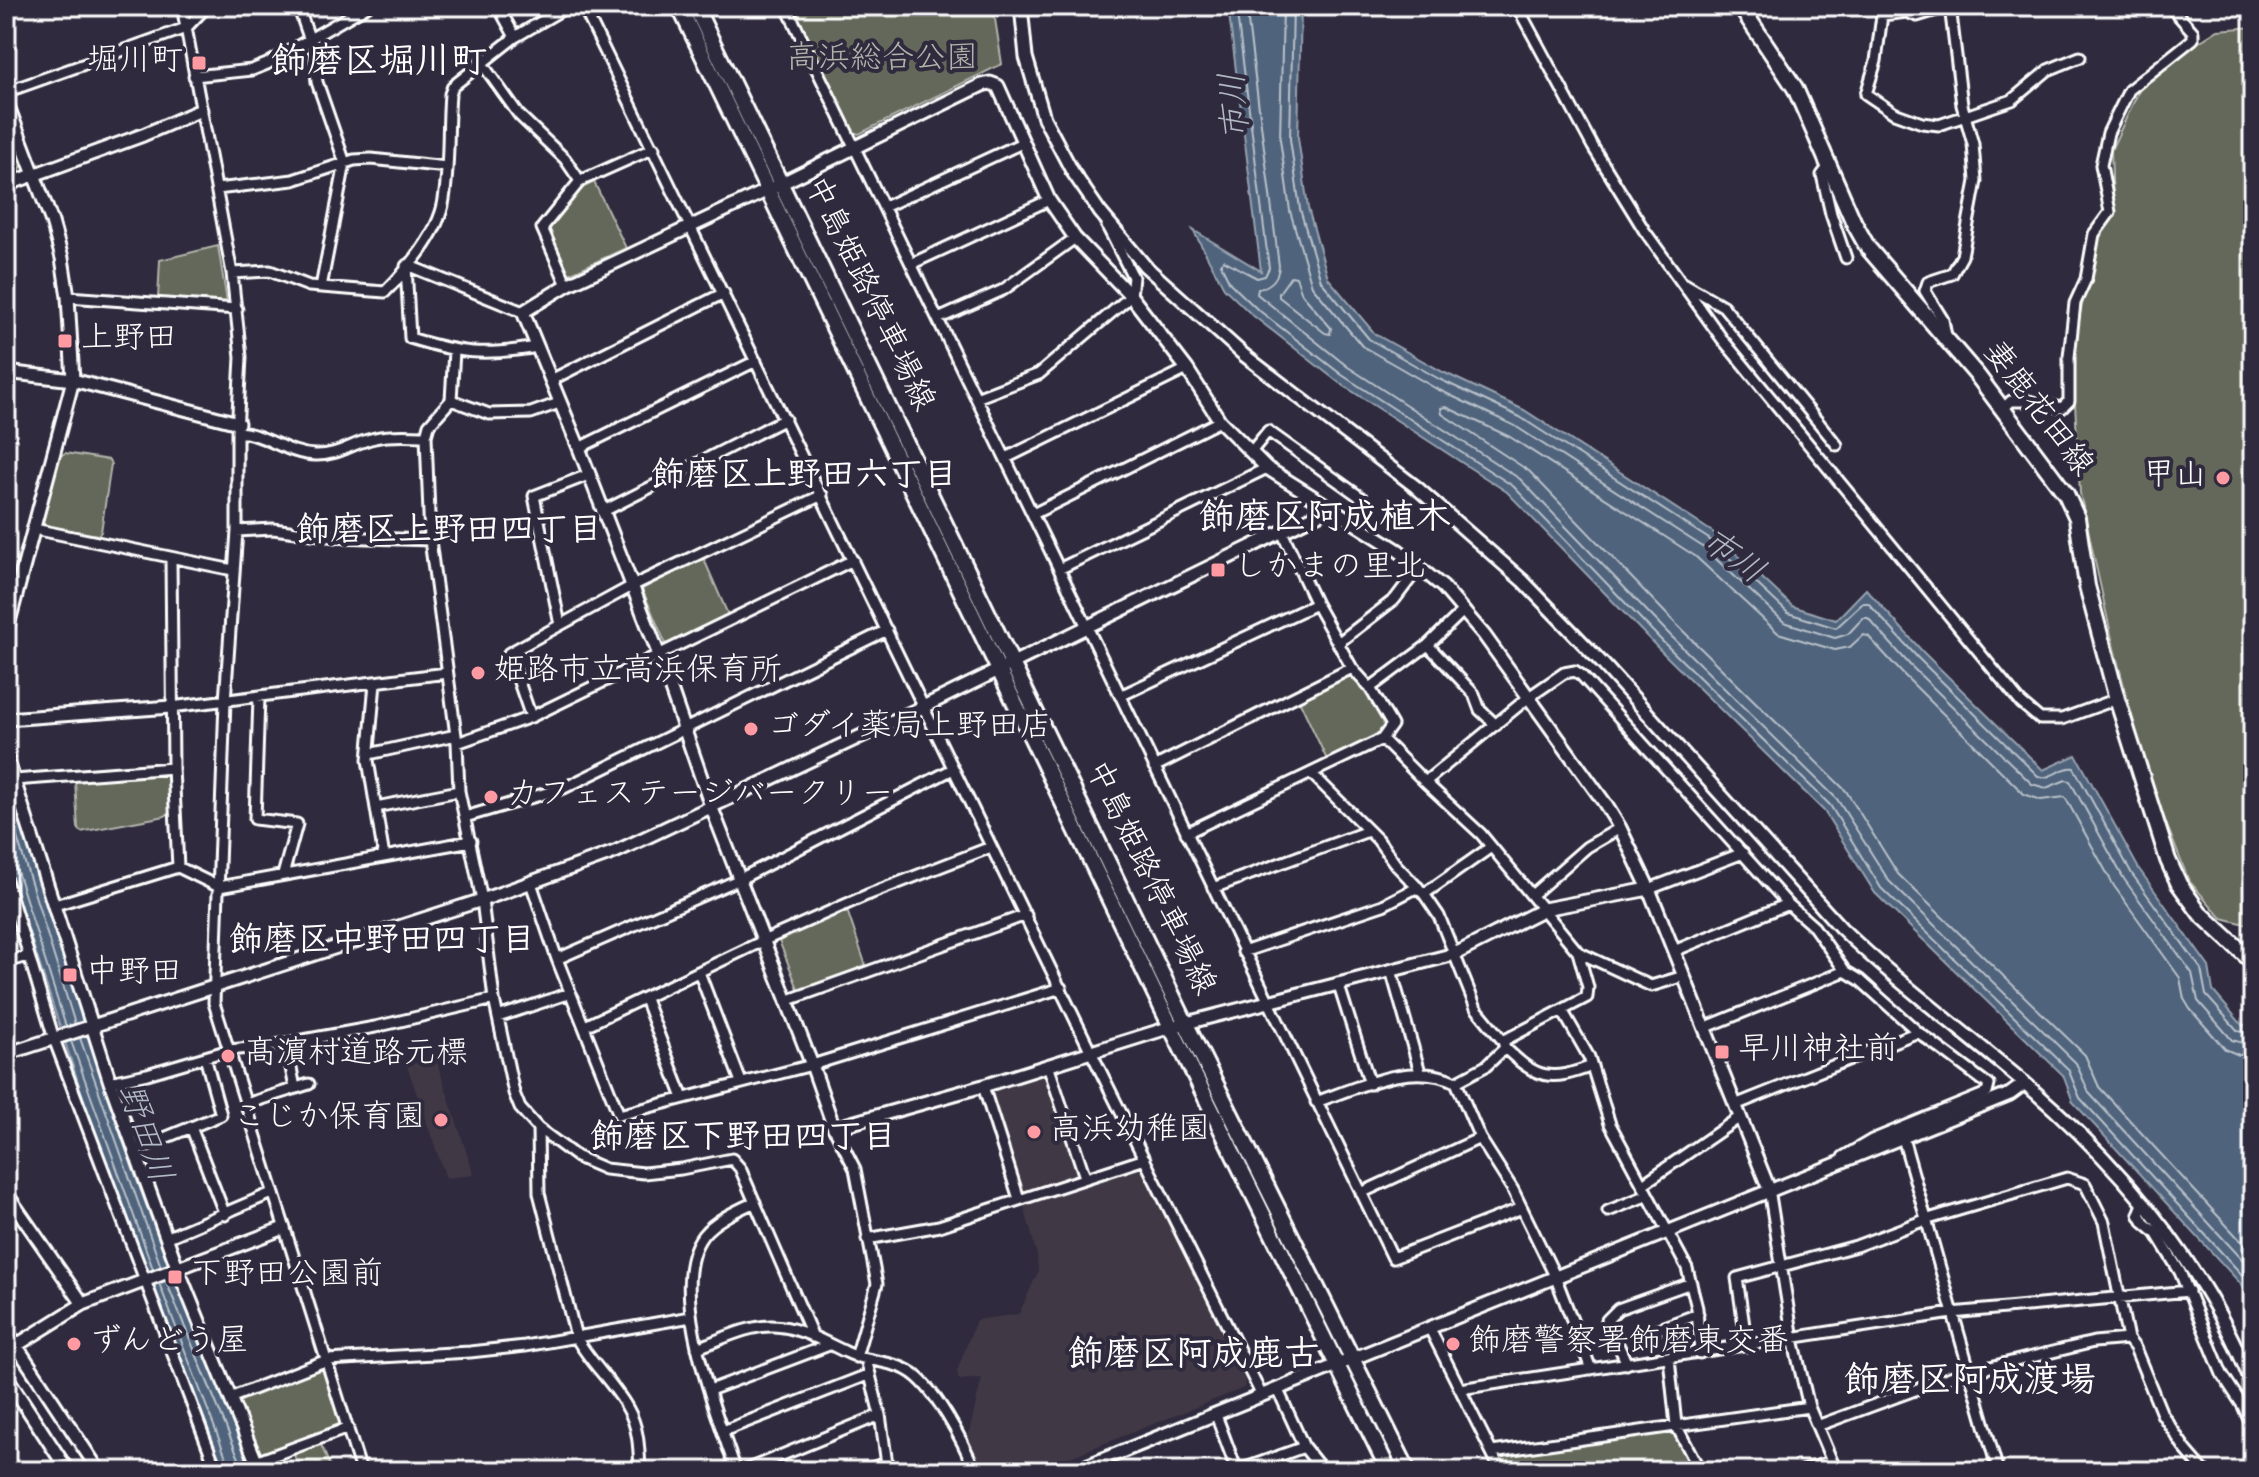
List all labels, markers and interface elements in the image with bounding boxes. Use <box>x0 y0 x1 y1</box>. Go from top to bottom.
park label: 高浜総合公園 <box>786 38 978 84</box>
district label: 飾磨区堀川町 <box>271 39 487 91</box>
place label: 堀川町 <box>87 40 183 86</box>
marker: 堀川町 <box>190 54 208 72</box>
water label: 市川 <box>1211 70 1265 142</box>
street label: 中島姫路停車場線 <box>790 170 944 420</box>
place label: 上野田 <box>81 318 177 364</box>
marker: 上野田 <box>56 332 74 350</box>
street label: 妻鹿花田線 <box>1969 332 2103 488</box>
district label: 飾磨区上野田六丁目 <box>651 454 957 503</box>
place label: 甲山 <box>2143 455 2207 501</box>
marker: 甲山 <box>2214 469 2232 487</box>
district label: 飾磨区阿成植木 <box>1199 495 1451 547</box>
district label: 飾磨区上野田四丁目 <box>296 509 602 558</box>
water label: 市川 <box>1689 519 1773 599</box>
place label: しかまの里北 <box>1234 547 1426 593</box>
marker: しかまの里北 <box>1209 561 1227 579</box>
place label: 姫路市立高浜保育所 <box>494 650 782 696</box>
marker: 姫路市立高浜保育所 <box>469 664 487 682</box>
place label: ゴダイ薬局上野田店 <box>767 706 1052 752</box>
marker: ゴダイ薬局上野田店 <box>742 720 760 738</box>
street label: 中島姫路停車場線 <box>1071 754 1225 1004</box>
place label: カフェステージバークリー <box>507 774 894 820</box>
marker: カフェステージバークリー <box>482 788 500 806</box>
district label: 飾磨区中野田四丁目 <box>229 919 535 968</box>
place label: 中野田 <box>86 952 182 998</box>
marker: 中野田 <box>61 966 79 984</box>
place label: 早川神社前 <box>1738 1029 1898 1075</box>
place label: 髙濵村道路元標 <box>244 1033 468 1079</box>
marker: 早川神社前 <box>1713 1043 1731 1061</box>
marker: 髙濵村道路元標 <box>219 1047 237 1065</box>
water label: 野田川 <box>102 1078 182 1190</box>
place label: こじか保育園 <box>233 1097 425 1143</box>
place label: 高浜幼稚園 <box>1050 1109 1210 1155</box>
marker: こじか保育園 <box>432 1111 450 1129</box>
district label: 飾磨区下野田四丁目 <box>590 1116 896 1165</box>
marker: 高浜幼稚園 <box>1025 1123 1043 1141</box>
place label: 下野田公園前 <box>191 1254 383 1300</box>
marker: 下野田公園前 <box>166 1268 184 1286</box>
place label: ずんどう屋 <box>90 1321 249 1367</box>
place label: 飾磨警察署飾磨東交番 <box>1469 1321 1789 1367</box>
district label: 飾磨区阿成鹿古 <box>1068 1332 1320 1384</box>
marker: ずんどう屋 <box>65 1335 83 1353</box>
marker: 飾磨警察署飾磨東交番 <box>1444 1335 1462 1353</box>
district label: 飾磨区阿成渡場 <box>1844 1358 2096 1410</box>

